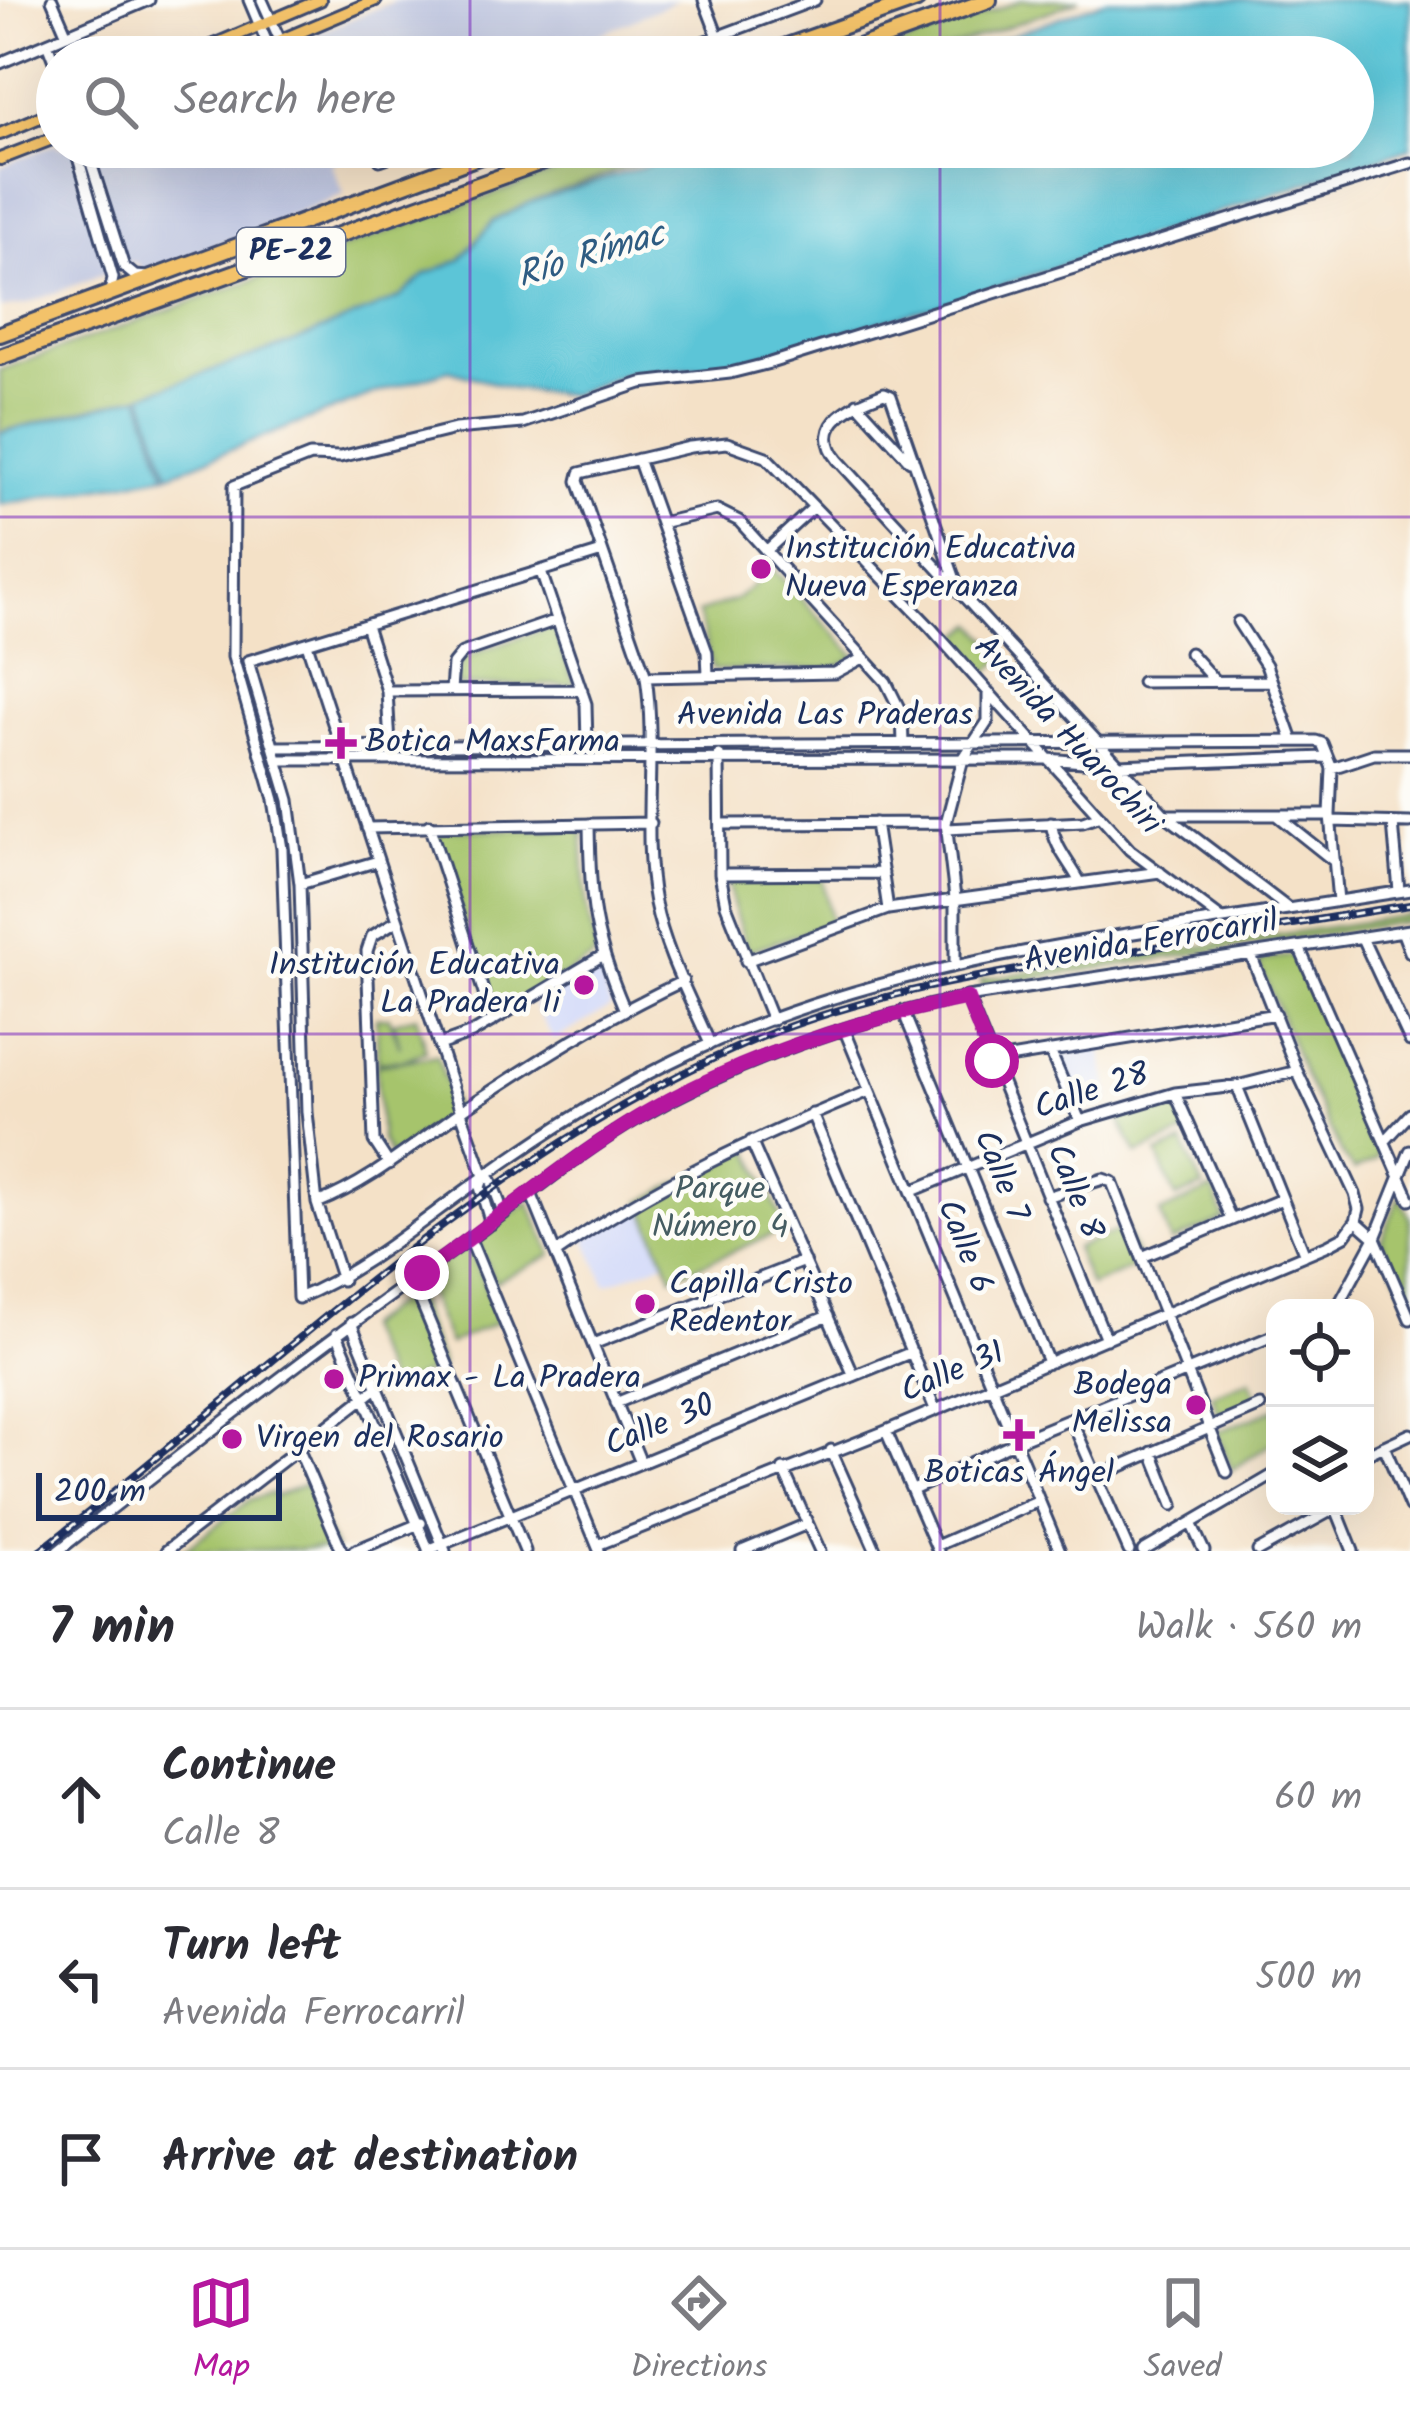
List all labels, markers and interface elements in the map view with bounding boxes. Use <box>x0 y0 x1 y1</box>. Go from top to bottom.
search box <box>36 36 1374 168</box>
text: Search here <box>174 66 396 138</box>
icon: search <box>78 69 144 135</box>
water label: Río Rímac <box>510 206 675 305</box>
road number: PE-22 <box>237 228 345 276</box>
place label: Institución Educativa Nueva Esperanza <box>785 524 1076 615</box>
marker: Institución Educativa Nueva Esperanza <box>748 556 774 582</box>
street label: Avenida Huarochiri <box>960 624 1175 849</box>
street label: Avenida Las Praderas <box>677 690 973 743</box>
place label: Botica MaxsFarma <box>365 717 620 770</box>
marker: Botica MaxsFarma <box>328 730 354 756</box>
street label: Avenida Ferrocarril <box>1020 896 1282 988</box>
place label: Institución Educativa La Pradera Ii <box>269 940 561 1031</box>
marker: Institución Educativa La Pradera Ii <box>571 972 597 998</box>
route start <box>965 1034 1019 1088</box>
street label: Calle 28 <box>1027 1048 1157 1136</box>
street label: Calle 7 <box>958 1122 1043 1231</box>
street label: Calle 8 <box>1031 1136 1117 1248</box>
park label: Parque Número 4 <box>652 1164 788 1255</box>
street label: Calle 6 <box>921 1192 1007 1302</box>
route end <box>395 1246 449 1300</box>
place label: Capilla Cristo Redentor <box>669 1259 853 1350</box>
marker: Capilla Cristo Redentor <box>632 1291 658 1317</box>
map controls <box>1266 1299 1374 1515</box>
button: locate <box>1266 1299 1374 1407</box>
street label: Calle 31 <box>893 1327 1013 1419</box>
place label: Primax - La Pradera <box>358 1353 641 1406</box>
place label: Bodega Melissa <box>1072 1360 1172 1451</box>
marker: Primax - La Pradera <box>321 1366 347 1392</box>
street label: Calle 30 <box>597 1380 723 1472</box>
marker: Bodega Melissa <box>1183 1392 1209 1418</box>
button: layers <box>1266 1407 1374 1515</box>
place label: Virgen del Rosario <box>256 1413 504 1466</box>
marker: Boticas Ángel <box>1006 1422 1032 1448</box>
marker: Virgen del Rosario <box>219 1426 245 1452</box>
place label: Boticas Ángel <box>924 1448 1114 1501</box>
scale bar <box>36 1467 282 1520</box>
text: 200 m <box>54 1467 146 1520</box>
text: 7 min <box>48 1589 175 1670</box>
text: Walk · 560 m <box>1136 1598 1362 1660</box>
text: Continue <box>162 1732 336 1804</box>
icon: ahead <box>48 1766 114 1832</box>
text: 60 m <box>1274 1768 1362 1830</box>
text: Calle 8 <box>162 1804 279 1866</box>
text: Turn left <box>162 1912 341 1984</box>
icon: left <box>48 1946 114 2012</box>
text: 500 m <box>1255 1948 1362 2010</box>
text: Avenida Ferrocarril <box>162 1984 465 2046</box>
text: Arrive at destination <box>162 2123 578 2195</box>
icon: arrive <box>48 2126 114 2192</box>
tab: Map <box>188 2270 254 2395</box>
tab: Directions <box>630 2270 767 2395</box>
tab: Saved <box>1144 2270 1222 2395</box>

